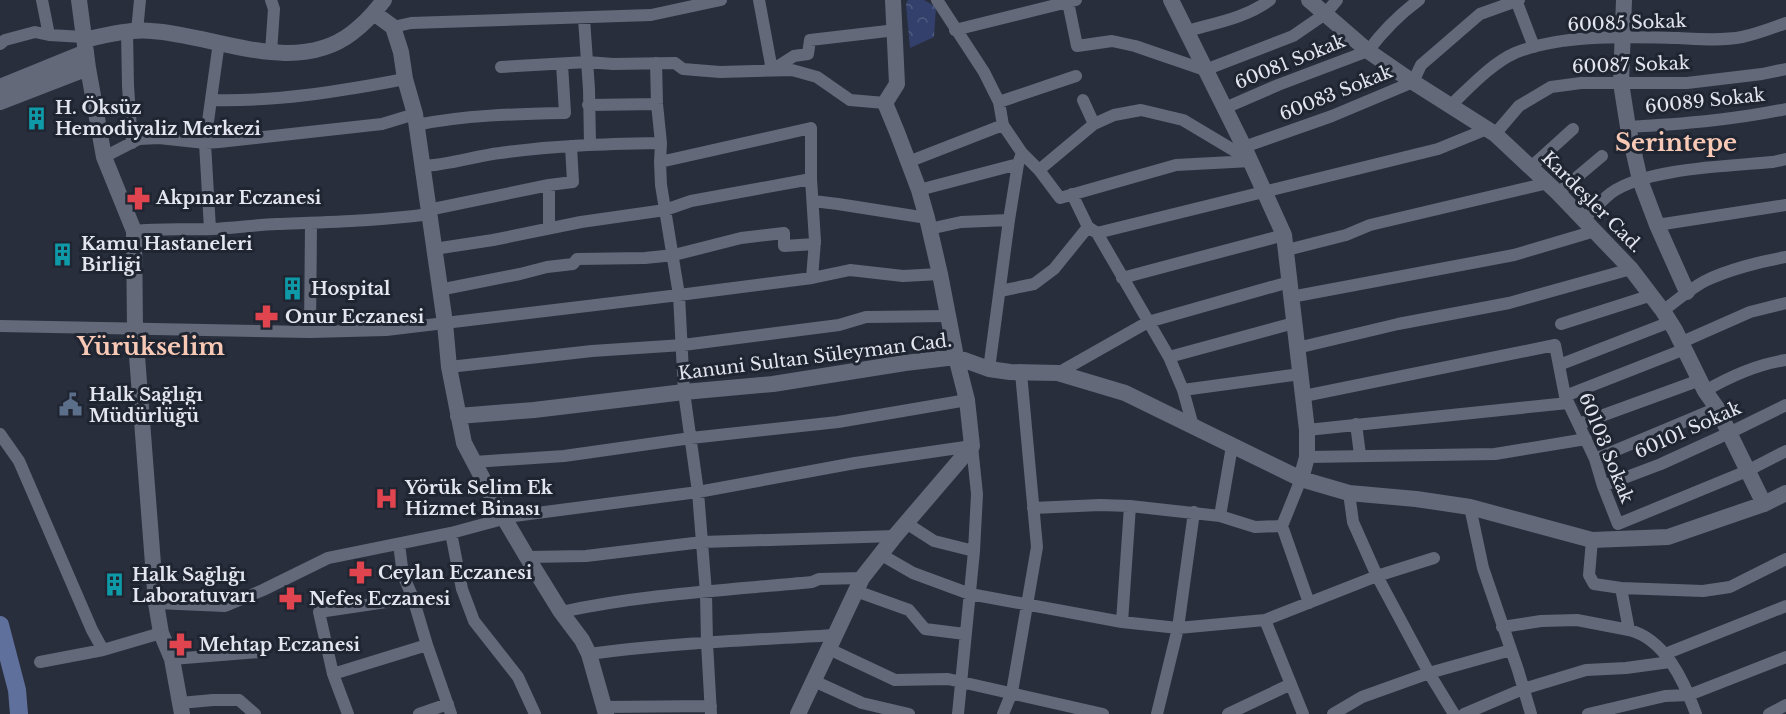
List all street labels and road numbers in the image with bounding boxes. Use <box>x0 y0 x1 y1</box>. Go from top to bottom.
street label: 60085 Sokak <box>1567 10 1687 36</box>
street label: 60081 Sokak <box>1232 30 1348 94</box>
street label: 60087 Sokak <box>1572 52 1690 78</box>
street label: 60083 Sokak <box>1276 60 1396 126</box>
street label: 60089 Sokak <box>1644 84 1766 118</box>
street label: Kardeşler Cad. <box>1537 147 1647 257</box>
street label: Kanuni Sultan Süleyman Cad. <box>677 329 953 385</box>
street label: 60103 Sokak <box>1574 390 1638 506</box>
street label: 60101 Sokak <box>1631 397 1745 463</box>

